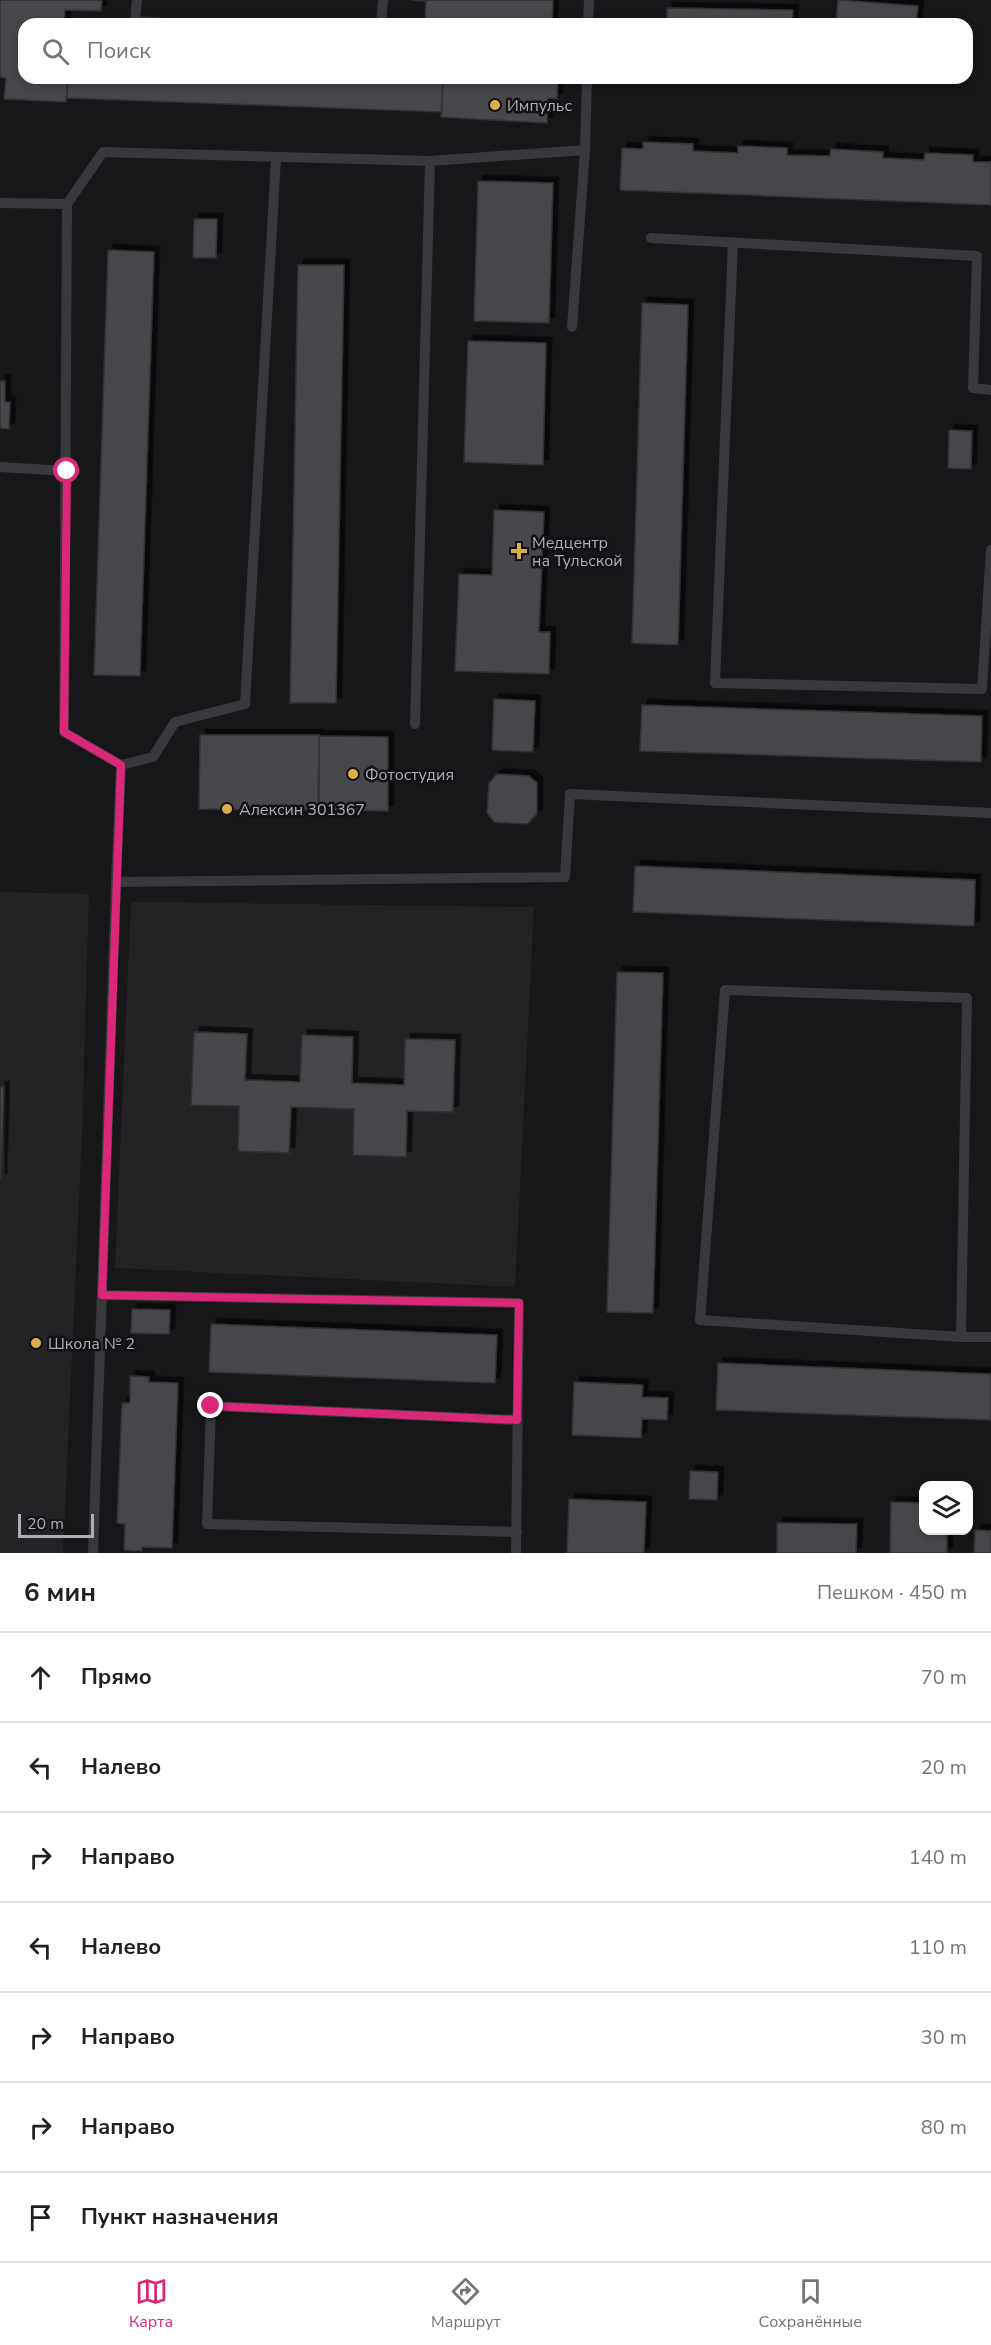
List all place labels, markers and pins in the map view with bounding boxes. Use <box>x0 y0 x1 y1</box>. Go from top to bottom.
place label: Импульс <box>507 95 572 117</box>
marker: Импульс <box>488 98 502 112</box>
place label: Медцентр на Тульской <box>532 532 623 572</box>
marker: Медцентр на Тульской <box>510 542 528 560</box>
place label: Фотостудия <box>365 764 454 786</box>
marker: Фотостудия <box>346 767 360 781</box>
place label: Алексин 301367 <box>239 799 365 821</box>
marker: Алексин 301367 <box>220 802 234 816</box>
place label: Школа № 2 <box>48 1333 135 1355</box>
marker: Школа № 2 <box>29 1336 43 1350</box>

